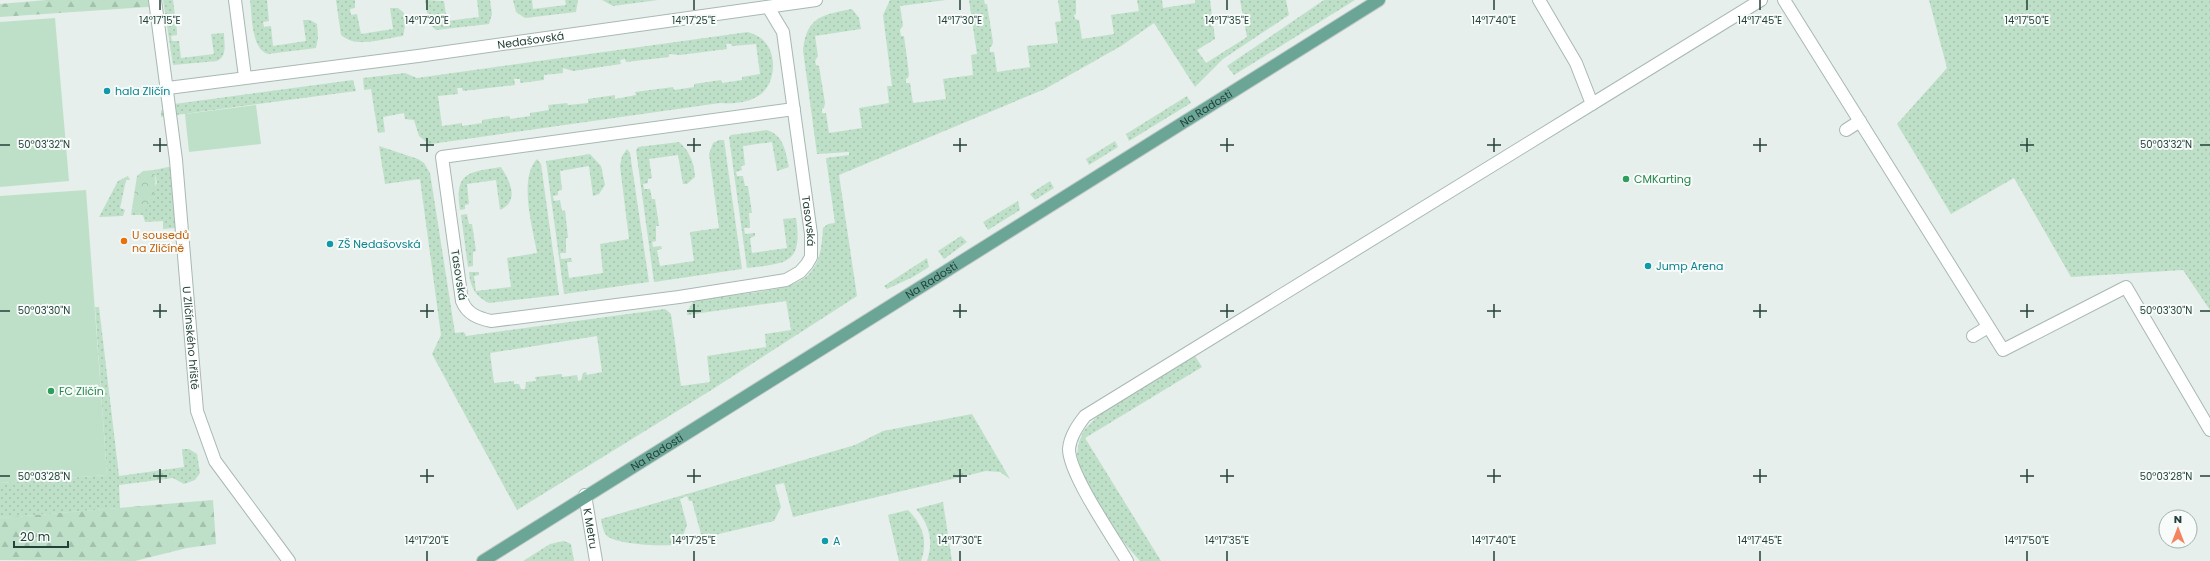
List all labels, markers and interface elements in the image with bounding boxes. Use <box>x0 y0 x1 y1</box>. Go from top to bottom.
text: 14°17'15"E <box>139 13 181 28</box>
text: 14°17'20"E <box>405 13 449 28</box>
text: 14°17'25"E <box>672 13 716 28</box>
text: 14°17'30"E <box>938 13 982 28</box>
text: 14°17'35"E <box>1205 13 1249 28</box>
text: 14°17'40"E <box>1472 13 1516 28</box>
text: 14°17'45"E <box>1738 13 1782 28</box>
text: 14°17'50"E <box>2005 13 2049 28</box>
street label: Nedašovská <box>496 28 565 53</box>
place label: hala Zličín <box>115 83 170 99</box>
marker: hala Zličín <box>102 86 112 96</box>
street label: Na Radosti <box>1177 86 1236 131</box>
text: 50°03'32"N <box>18 137 70 152</box>
text: 50°03'32"N <box>2140 137 2192 152</box>
place label: CMKarting <box>1634 171 1691 187</box>
marker: CMKarting <box>1621 174 1631 184</box>
street label: Tasovská <box>798 195 819 247</box>
place label: U sousedů na Zličíně <box>132 227 189 256</box>
marker: U sousedů na Zličíně <box>119 236 129 246</box>
place label: ZŠ Nedašovská <box>338 236 421 252</box>
marker: ZŠ Nedašovská <box>325 239 335 249</box>
street label: Tasovská <box>447 248 471 302</box>
street label: Na Radosti <box>902 258 961 303</box>
place label: Jump Arena <box>1656 258 1723 274</box>
marker: Jump Arena <box>1643 261 1653 271</box>
street label: U Zličínského hřiště <box>179 286 203 391</box>
text: 50°03'30"N <box>18 303 70 318</box>
text: 50°03'30"N <box>2140 303 2192 318</box>
place label: FC Zličín <box>59 383 104 399</box>
marker: FC Zličín <box>46 386 56 396</box>
street label: Na Radosti <box>627 430 686 475</box>
text: 50°03'28"N <box>18 469 70 484</box>
text: 50°03'28"N <box>2140 469 2192 484</box>
street label: K Metru <box>579 507 602 550</box>
north arrow <box>2158 509 2198 549</box>
text: N <box>2174 511 2182 527</box>
scale bar <box>14 523 68 549</box>
text: 20 m <box>20 528 50 545</box>
text: 14°17'20"E <box>405 533 449 548</box>
text: 14°17'25"E <box>672 533 716 548</box>
place label: A <box>833 533 841 549</box>
text: 14°17'30"E <box>938 533 982 548</box>
text: 14°17'35"E <box>1205 533 1249 548</box>
text: 14°17'40"E <box>1472 533 1516 548</box>
text: 14°17'45"E <box>1738 533 1782 548</box>
text: 14°17'50"E <box>2005 533 2049 548</box>
marker: A <box>820 536 830 546</box>

